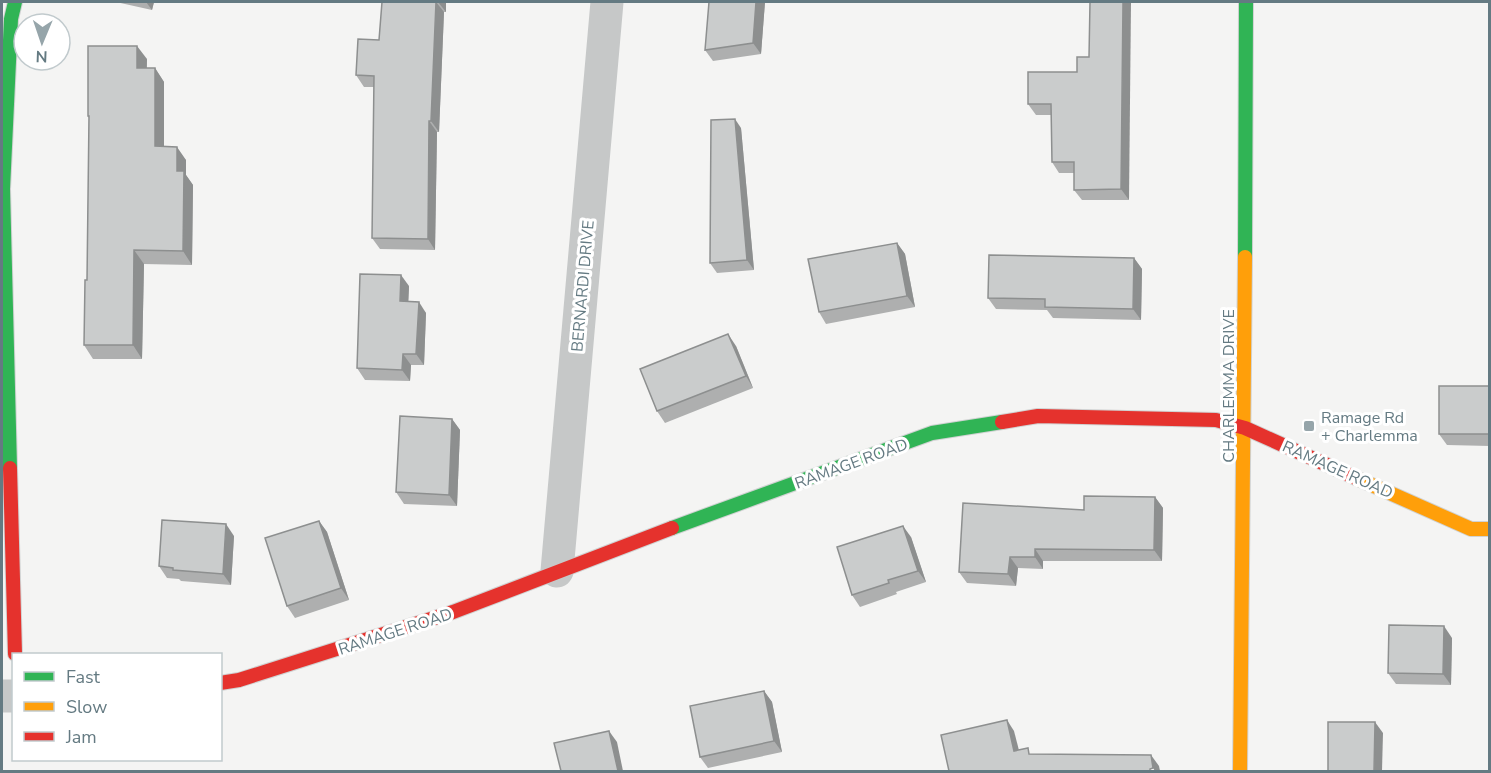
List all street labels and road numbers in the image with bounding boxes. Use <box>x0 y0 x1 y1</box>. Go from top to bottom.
street label: BERNARDI DRIVE <box>566 219 600 353</box>
street label: CHARLEMMA DRIVE <box>1218 309 1240 463</box>
street label: RAMAGE ROAD <box>792 433 911 495</box>
street label: RAMAGE ROAD <box>1279 436 1396 504</box>
street label: RAMAGE ROAD <box>336 603 455 661</box>

